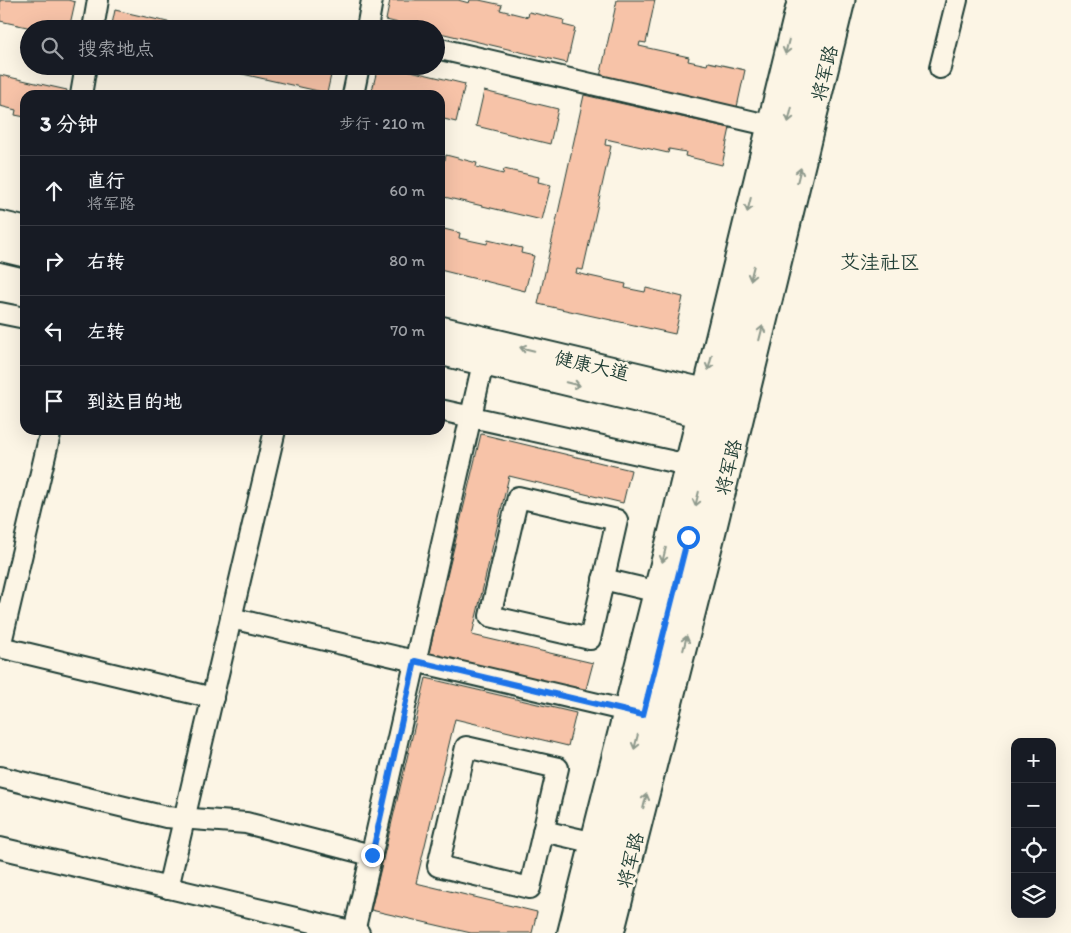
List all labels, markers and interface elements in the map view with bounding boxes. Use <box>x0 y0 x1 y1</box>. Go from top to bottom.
search box <box>20 20 445 75</box>
icon: search <box>38 34 66 62</box>
text: 搜索地点 <box>78 37 154 60</box>
one-way arrow <box>782 39 791 55</box>
street label: 将军路 <box>806 43 843 104</box>
one-way arrow <box>785 107 794 123</box>
text: 3 分钟 <box>40 111 98 136</box>
text: 步行 · 210 m <box>339 114 425 133</box>
one-way arrow <box>795 167 804 183</box>
text: 直行 <box>87 169 125 192</box>
icon: ahead <box>40 177 68 205</box>
text: 60 m <box>390 181 425 200</box>
text: 将军路 <box>87 194 135 213</box>
one-way arrow <box>743 197 753 213</box>
icon: right <box>40 247 68 275</box>
text: 右转 <box>87 250 125 273</box>
district label: 艾洼社区 <box>840 250 920 274</box>
text: 80 m <box>389 251 425 270</box>
one-way arrow <box>747 265 756 281</box>
icon: left <box>40 317 68 345</box>
text: 左转 <box>87 320 125 343</box>
text: 70 m <box>390 321 425 340</box>
one-way arrow <box>757 325 766 341</box>
one-way arrow <box>519 344 535 353</box>
street label: 健康大道 <box>552 346 632 385</box>
one-way arrow <box>705 355 714 371</box>
one-way arrow <box>564 380 580 389</box>
icon: arrive <box>40 387 68 415</box>
text: 到达目的地 <box>87 390 182 413</box>
street label: 将军路 <box>710 437 747 498</box>
one-way arrow <box>692 491 701 507</box>
route start <box>677 526 700 549</box>
one-way arrow <box>658 547 668 563</box>
one-way arrow <box>680 636 690 652</box>
one-way arrow <box>631 733 640 749</box>
map controls <box>1011 738 1056 918</box>
button: + <box>1011 738 1056 783</box>
button: − <box>1011 783 1056 828</box>
one-way arrow <box>641 793 650 809</box>
button: locate <box>1011 828 1056 873</box>
street label: 将军路 <box>612 830 649 891</box>
route end <box>361 844 384 867</box>
button: layers <box>1011 873 1056 918</box>

